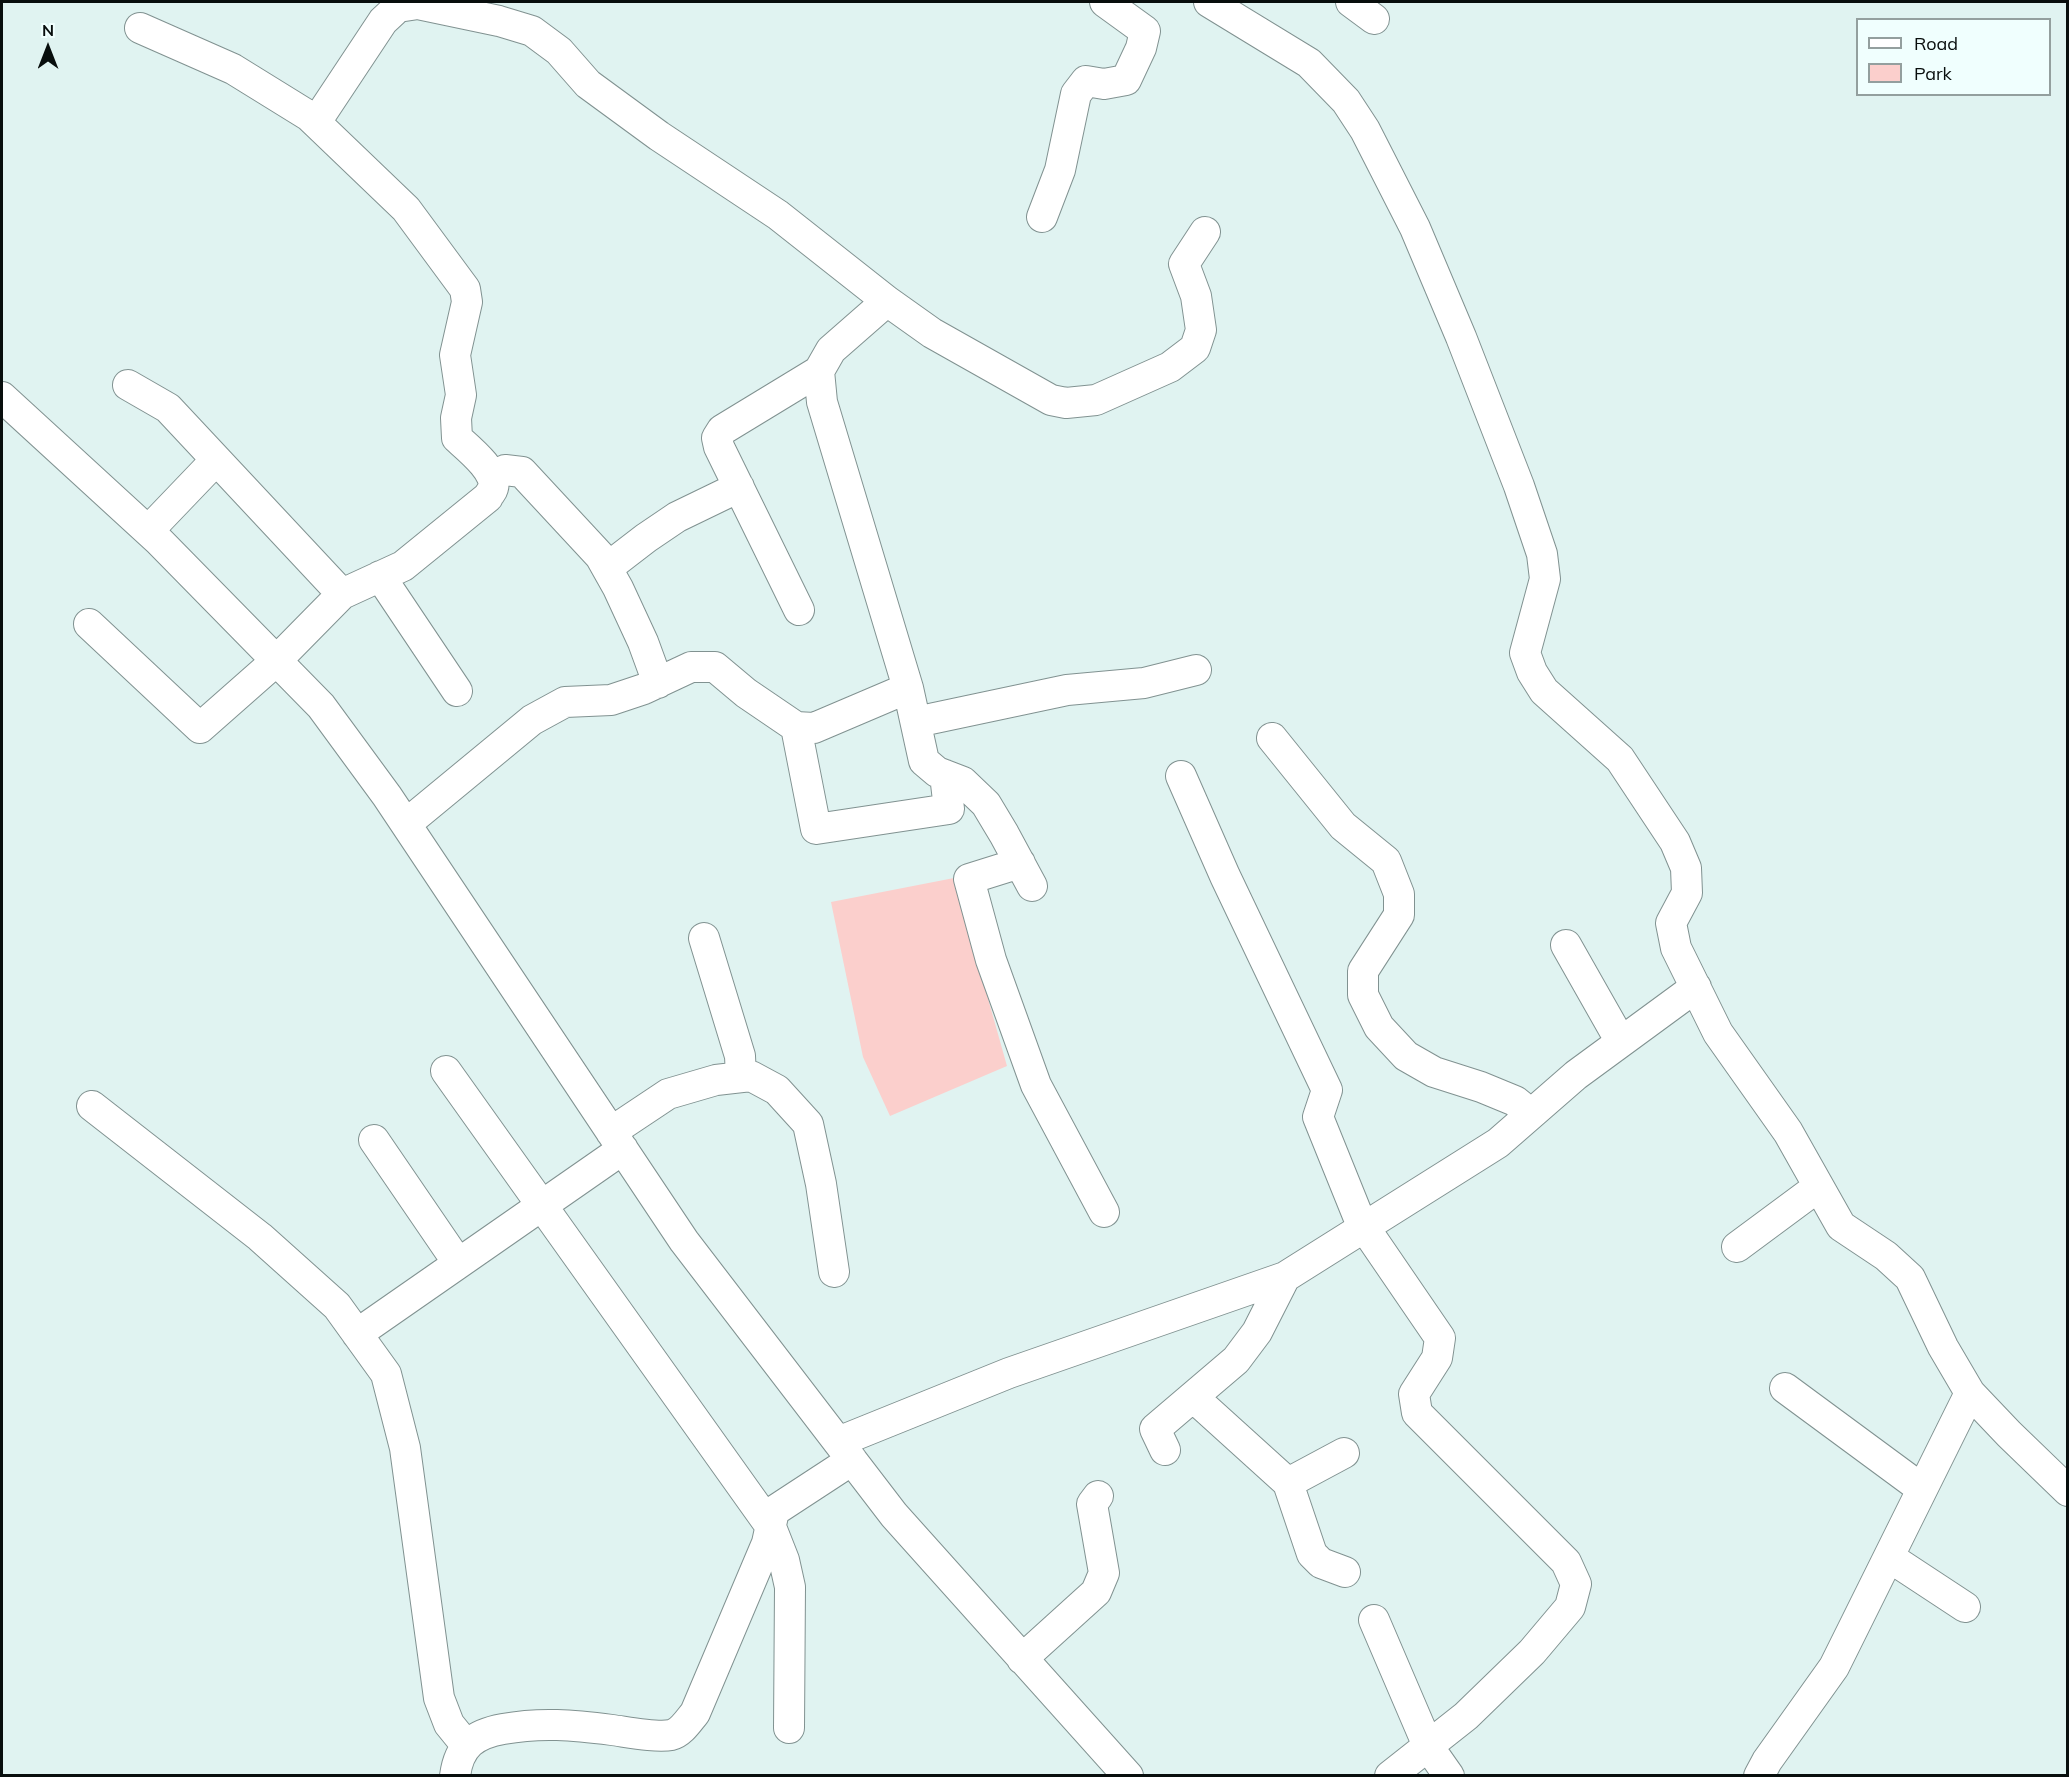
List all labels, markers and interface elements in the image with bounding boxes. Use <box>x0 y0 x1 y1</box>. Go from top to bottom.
north arrow <box>18 18 78 78</box>
legend <box>1856 18 2051 96</box>
text: N <box>42 20 54 40</box>
text: Road <box>1914 32 1958 55</box>
text: Park <box>1914 62 1952 85</box>

